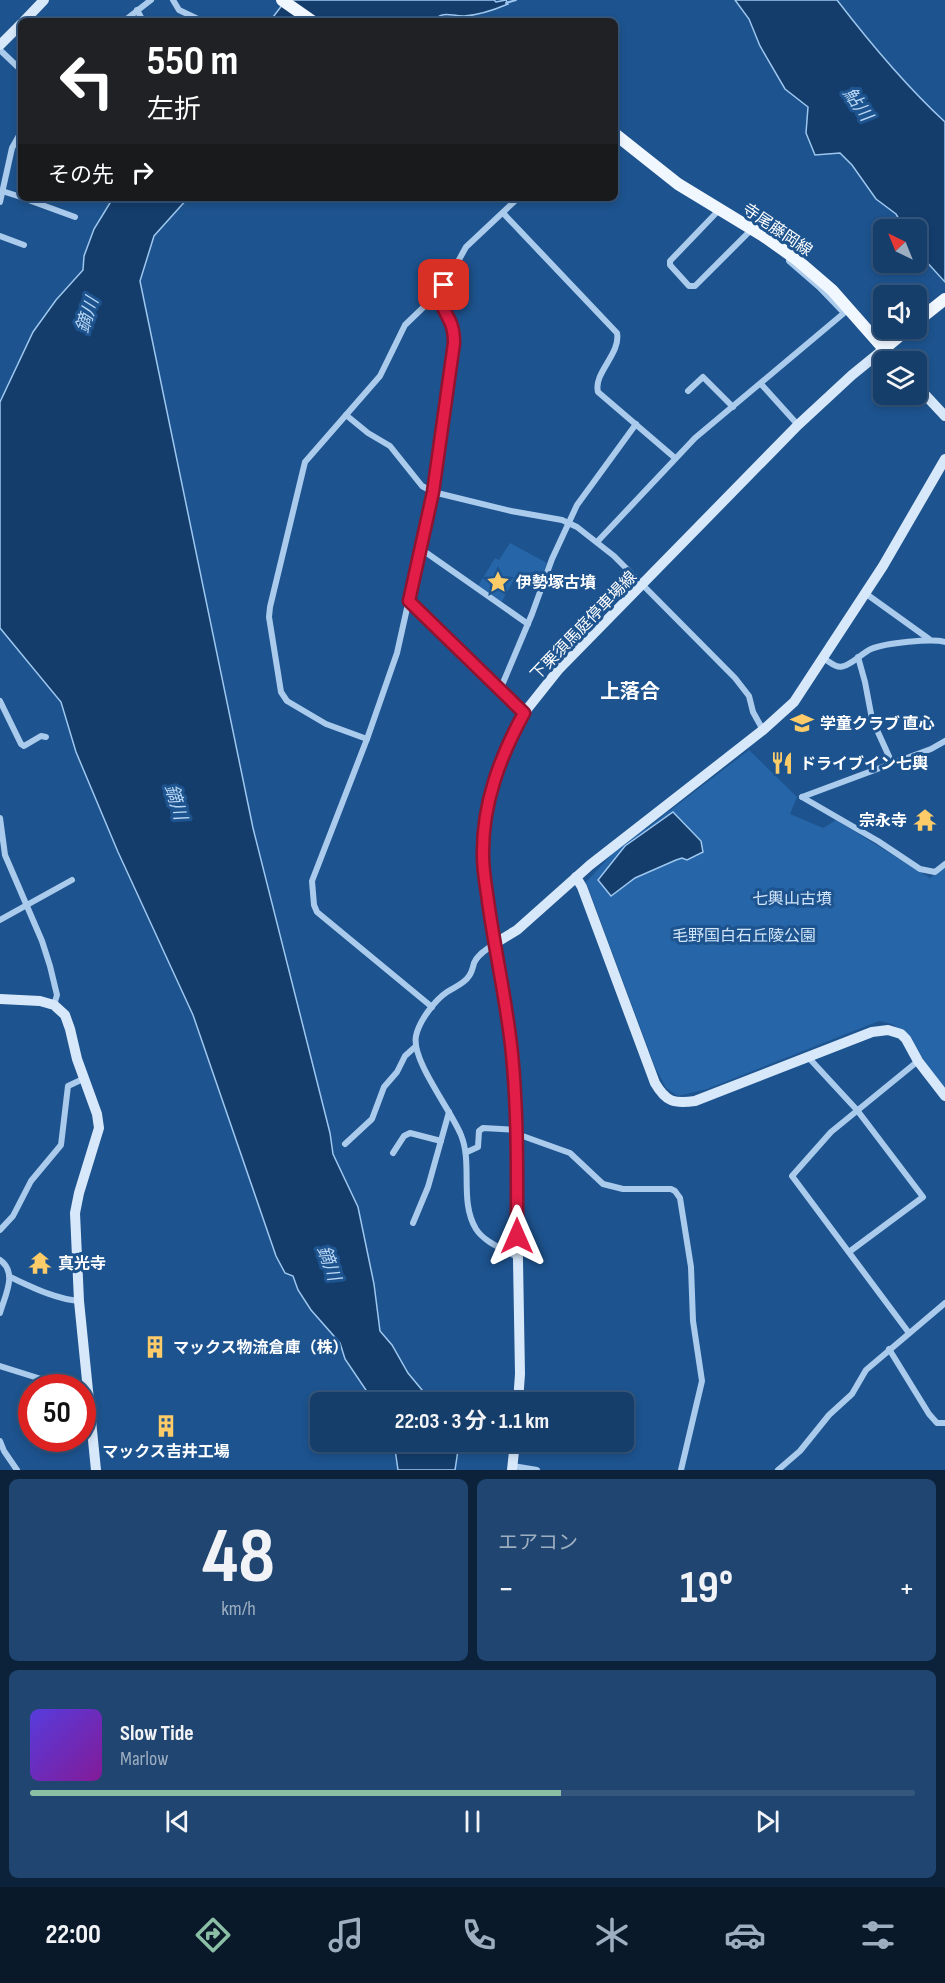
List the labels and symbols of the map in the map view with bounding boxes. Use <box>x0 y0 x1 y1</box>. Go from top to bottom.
water label: 鮎川 <box>839 84 878 127</box>
street label: 寺尾藤岡線 <box>739 200 816 260</box>
north arrow <box>873 219 927 273</box>
pin <box>418 259 469 310</box>
water label: 鏑川 <box>72 293 104 336</box>
street label: 下栗須馬庭停車場線 <box>527 568 641 684</box>
place icon: 伊勢塚古墳 <box>485 569 511 595</box>
place label: 伊勢塚古墳 <box>515 574 596 593</box>
district label: 上落合 <box>600 680 660 704</box>
school or university icon: 学童クラブ 直心 <box>789 710 815 736</box>
place label: 学童クラブ 直心 <box>820 714 935 734</box>
restaurant icon: ドライブイン七輿 <box>769 750 795 776</box>
place label: ドライブイン七輿 <box>800 755 928 774</box>
water label: 鏑川 <box>160 782 191 824</box>
temple icon: 宗永寺 <box>912 807 938 833</box>
place label: 宗永寺 <box>859 812 907 831</box>
park label: 七輿山古墳 <box>752 890 832 909</box>
park label: 毛野国白石丘陵公園 <box>672 927 816 946</box>
position arrow <box>485 1204 549 1268</box>
water label: 鏑川 <box>313 1243 345 1286</box>
temple icon: 真光寺 <box>27 1250 53 1276</box>
place label: 真光寺 <box>58 1255 106 1274</box>
building icon: マックス物流倉庫（株） <box>142 1334 168 1360</box>
place label: マックス物流倉庫（株） <box>173 1339 349 1358</box>
speed limit sign: 50 <box>18 1374 96 1452</box>
building icon: マックス吉井工場 <box>153 1413 179 1439</box>
place label: マックス吉井工場 <box>102 1442 230 1462</box>

